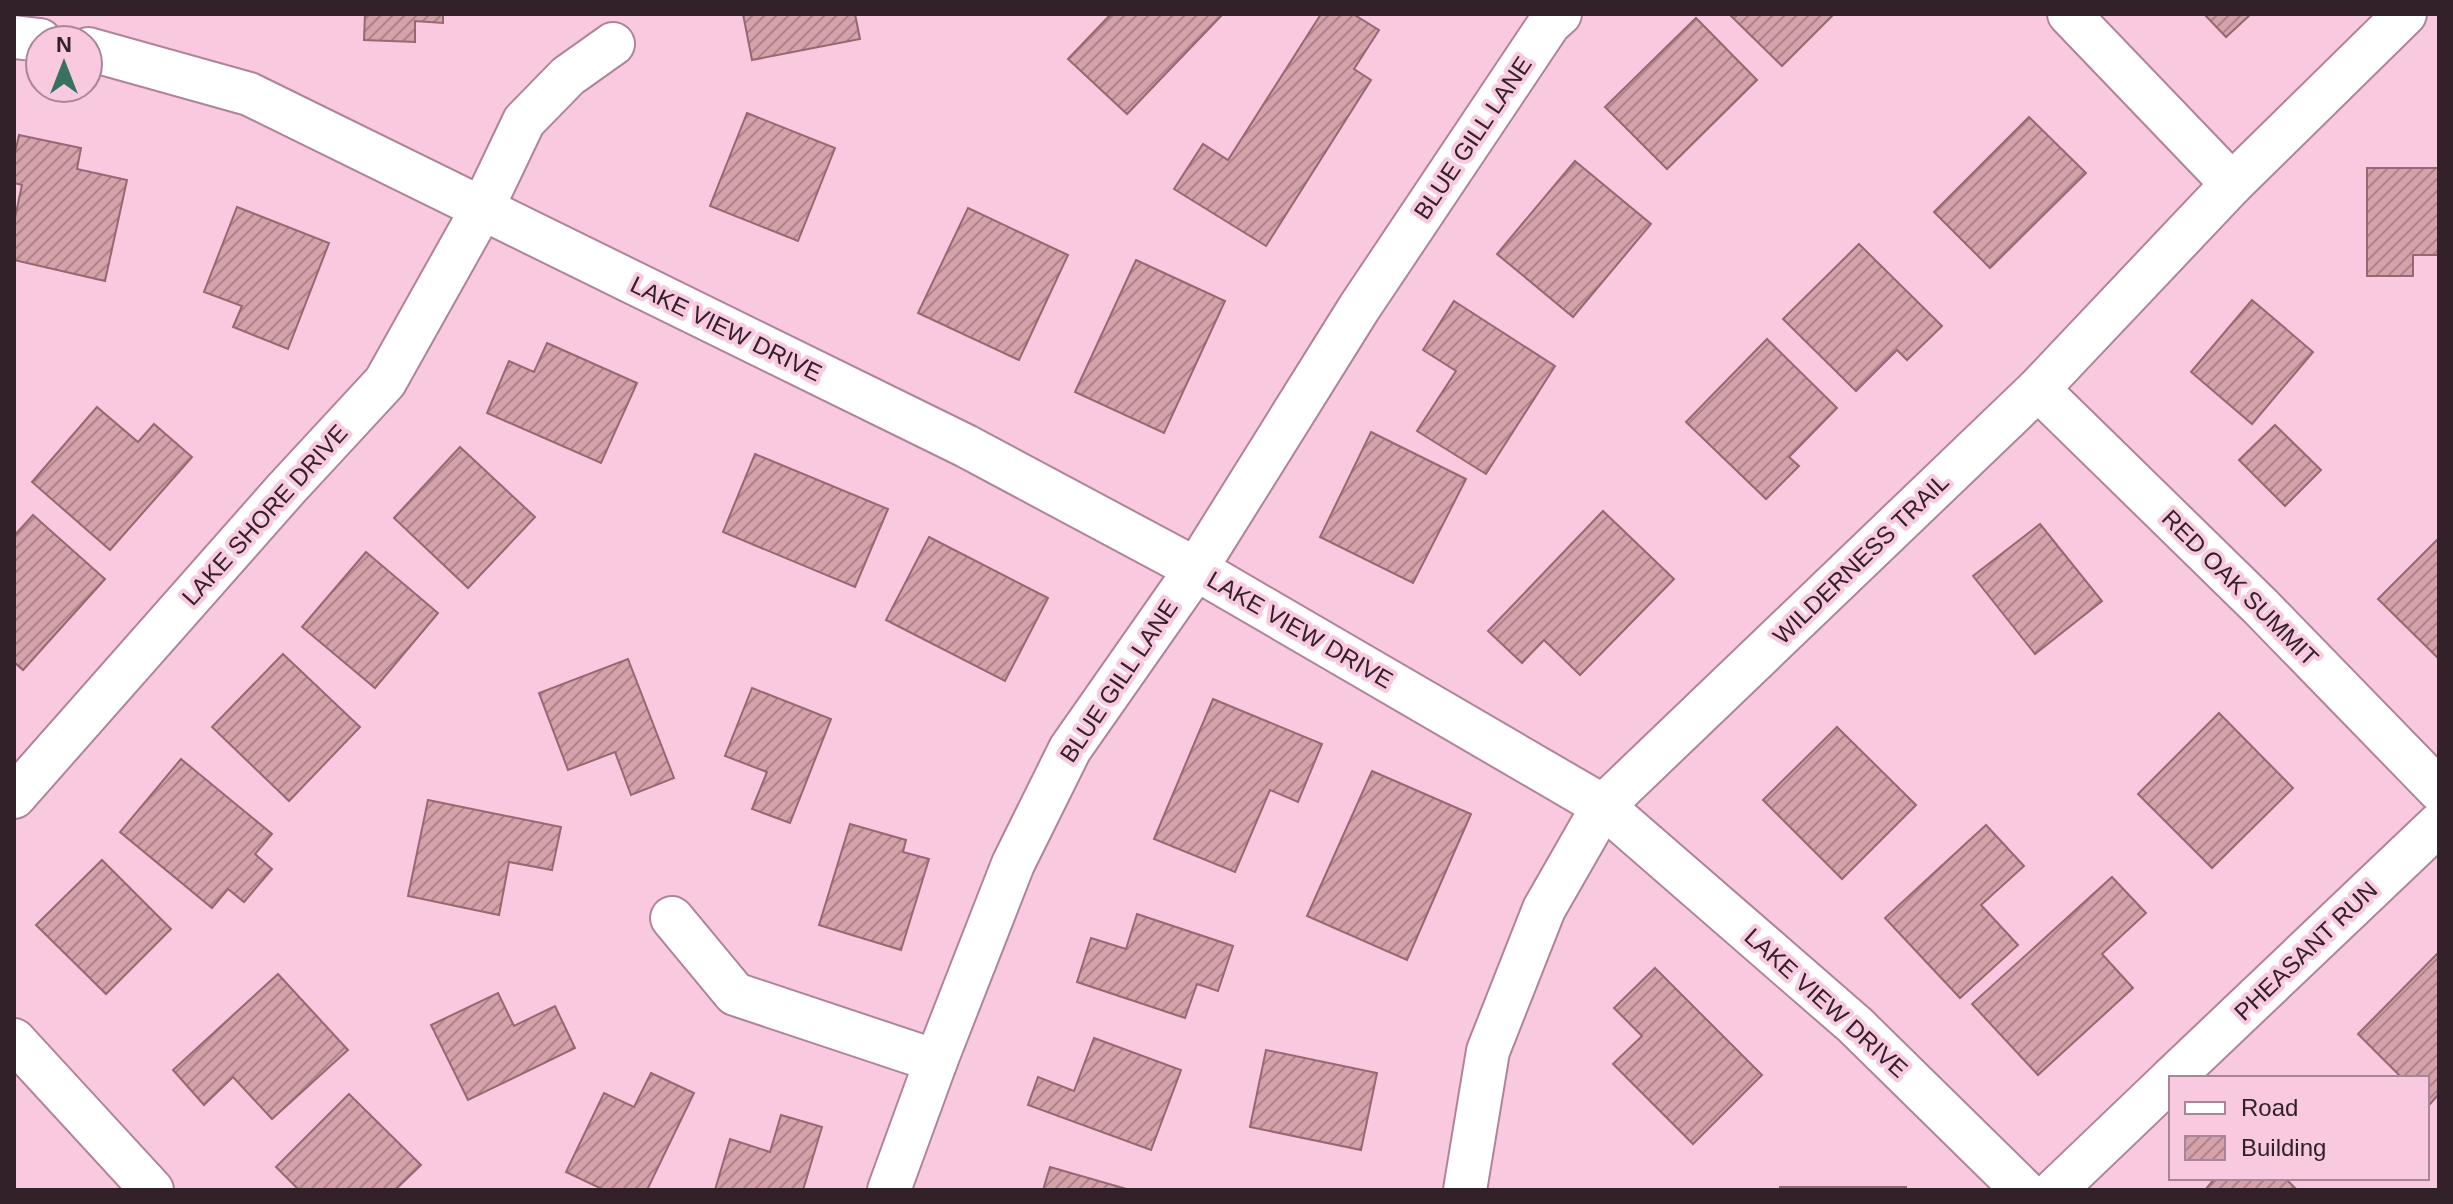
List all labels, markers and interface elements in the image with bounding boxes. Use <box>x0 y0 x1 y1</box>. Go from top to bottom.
north arrow <box>24 24 104 104</box>
text: N <box>56 32 72 57</box>
street label: BLUE GILL LANE <box>1408 51 1537 224</box>
street label: LAKE VIEW DRIVE <box>626 271 826 387</box>
street label: LAKE SHORE DRIVE <box>177 419 353 610</box>
street label: WILDERNESS TRAIL <box>1767 468 1954 649</box>
street label: RED OAK SUMMIT <box>2157 504 2324 671</box>
street label: LAKE VIEW DRIVE <box>1203 566 1398 694</box>
street label: BLUE GILL LANE <box>1054 594 1183 767</box>
street label: PHEASANT RUN <box>2229 876 2383 1026</box>
street label: LAKE VIEW DRIVE <box>1739 923 1913 1083</box>
legend <box>2169 1076 2429 1180</box>
text: Road <box>2241 1094 2298 1121</box>
text: Building <box>2241 1134 2326 1161</box>

